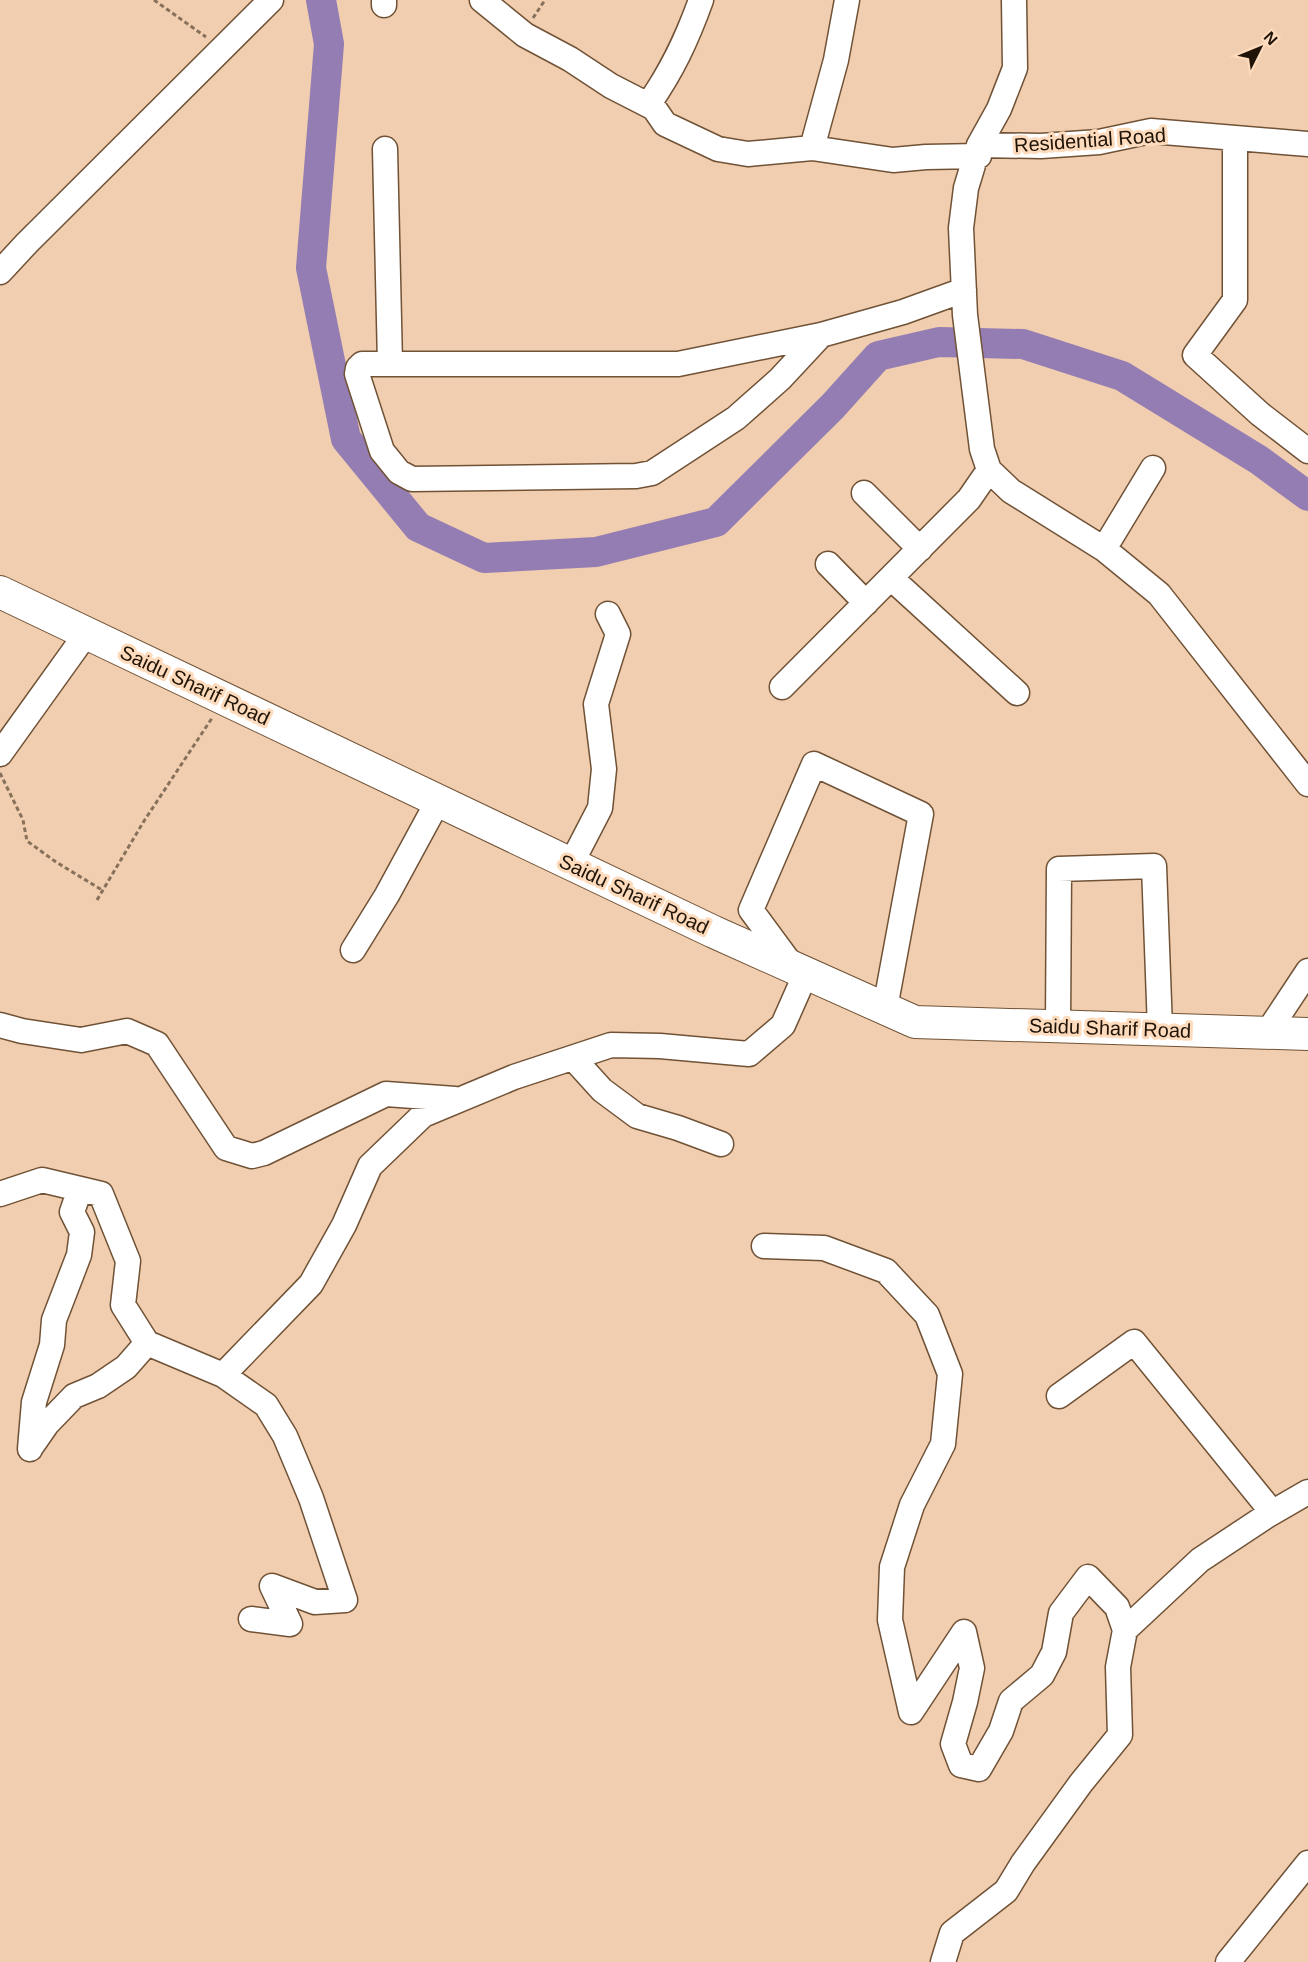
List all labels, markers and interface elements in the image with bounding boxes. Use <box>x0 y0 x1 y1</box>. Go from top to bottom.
north arrow <box>1230 18 1290 78</box>
text: N <box>1260 28 1281 48</box>
street label: Residential Road <box>1013 124 1167 156</box>
street label: Saidu Sharif Road <box>117 641 273 729</box>
street label: Saidu Sharif Road <box>556 850 712 938</box>
street label: Saidu Sharif Road <box>1029 1014 1191 1042</box>

